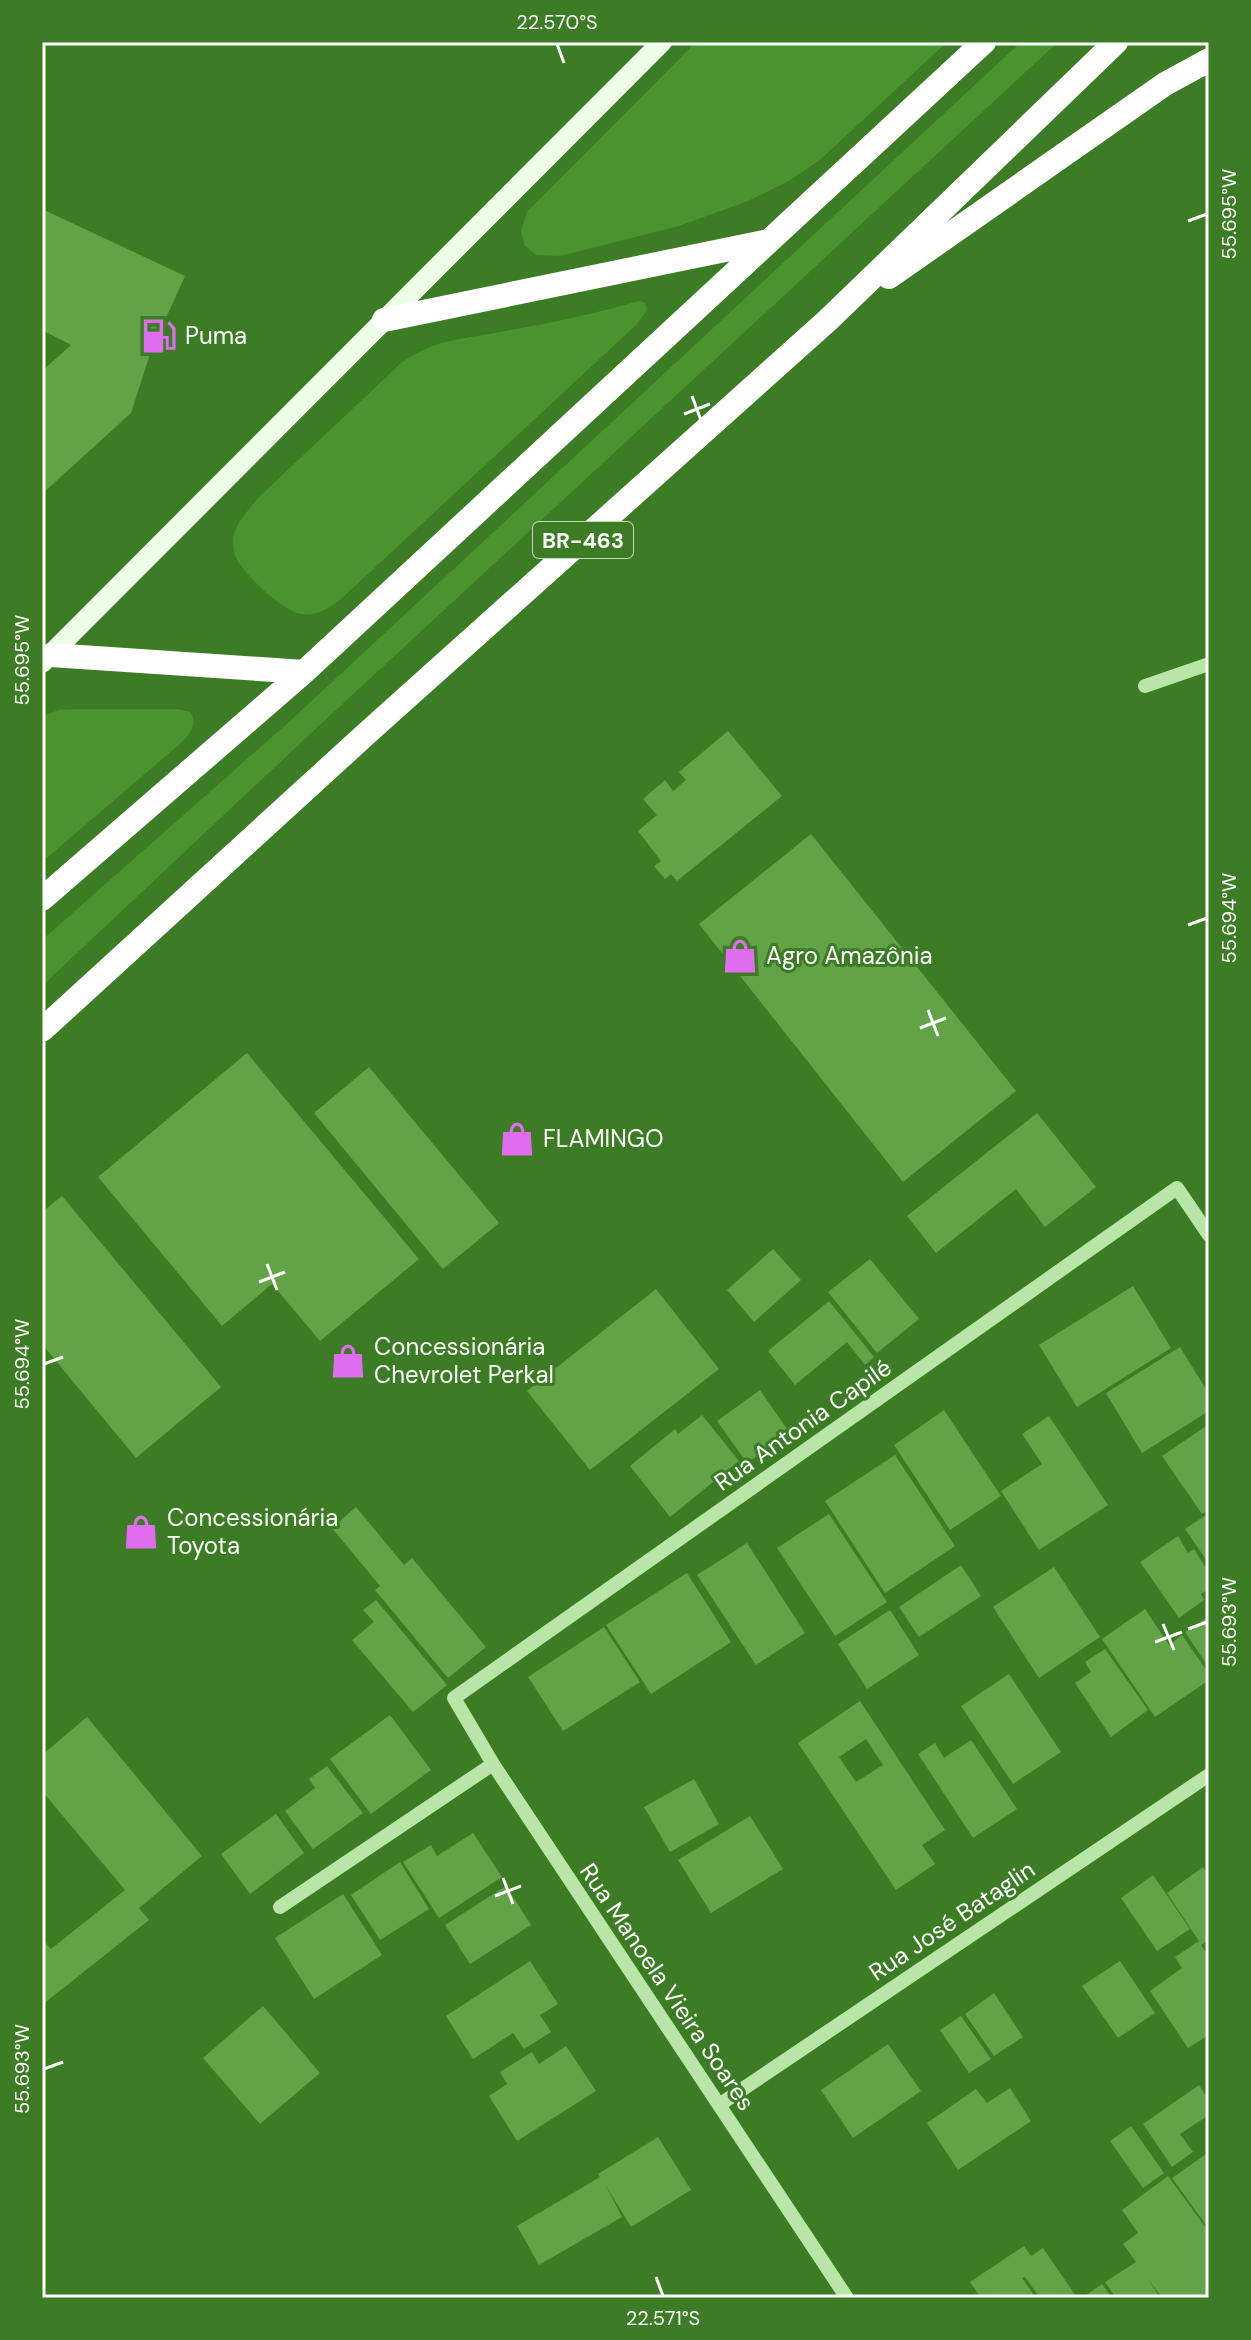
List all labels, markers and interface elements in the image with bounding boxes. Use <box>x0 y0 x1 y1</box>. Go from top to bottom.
text: 22.570°S <box>516 9 598 35</box>
text: 55.695°W <box>1216 169 1242 259</box>
fuel station icon: Puma <box>140 317 178 355</box>
place label: Puma <box>185 320 247 351</box>
road number: BR-463 <box>533 522 633 558</box>
text: 55.695°W <box>9 615 35 705</box>
text: 55.694°W <box>1216 873 1242 963</box>
shop icon: Agro Amazônia <box>721 937 759 975</box>
place label: Agro Amazônia <box>766 940 933 971</box>
shop icon: FLAMINGO <box>498 1120 536 1158</box>
place label: FLAMINGO <box>543 1123 664 1154</box>
text: 55.694°W <box>9 1319 35 1409</box>
place label: Concessionária Chevrolet Perkal <box>374 1331 554 1390</box>
shop icon: Concessionária Chevrolet Perkal <box>329 1342 367 1380</box>
street label: Rua Antonia Capilé <box>708 1352 897 1497</box>
place label: Concessionária Toyota <box>167 1502 338 1561</box>
shop icon: Concessionária Toyota <box>122 1513 160 1551</box>
text: 55.693°W <box>1216 1577 1242 1667</box>
street label: Rua José Bataglin <box>863 1854 1041 1988</box>
street label: Rua Manoela Vieira Soares <box>573 1857 762 2116</box>
text: 55.693°W <box>9 2024 35 2114</box>
text: 22.571°S <box>626 2305 700 2331</box>

